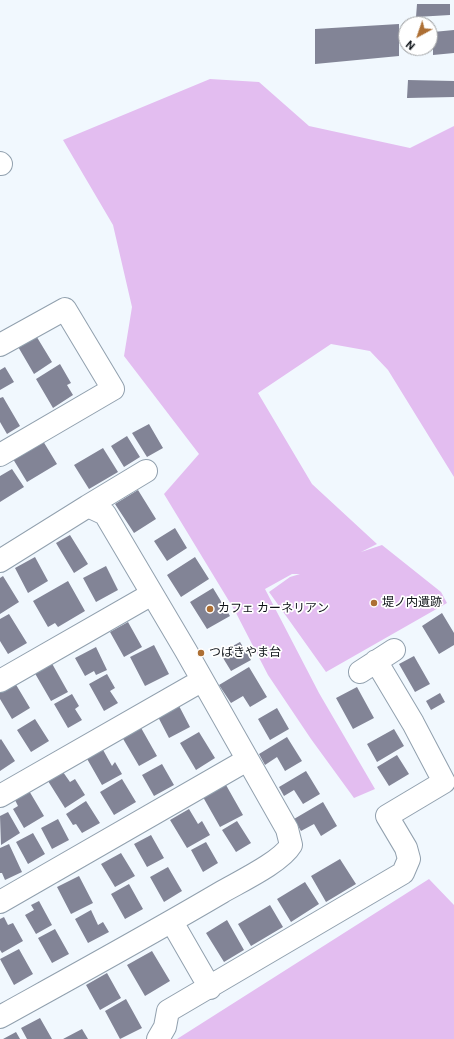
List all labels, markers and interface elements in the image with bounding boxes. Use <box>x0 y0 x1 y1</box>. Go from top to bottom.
north arrow <box>398 16 438 56</box>
text: N <box>403 37 418 52</box>
place label: 堤ノ内遺跡 <box>382 596 442 610</box>
marker: 堤ノ内遺跡 <box>369 598 379 608</box>
place label: カフェ カーネリアン <box>218 602 329 616</box>
marker: カフェ カーネリアン <box>205 604 215 614</box>
place label: つばきやま台 <box>209 646 281 660</box>
marker: つばきやま台 <box>196 648 206 658</box>

